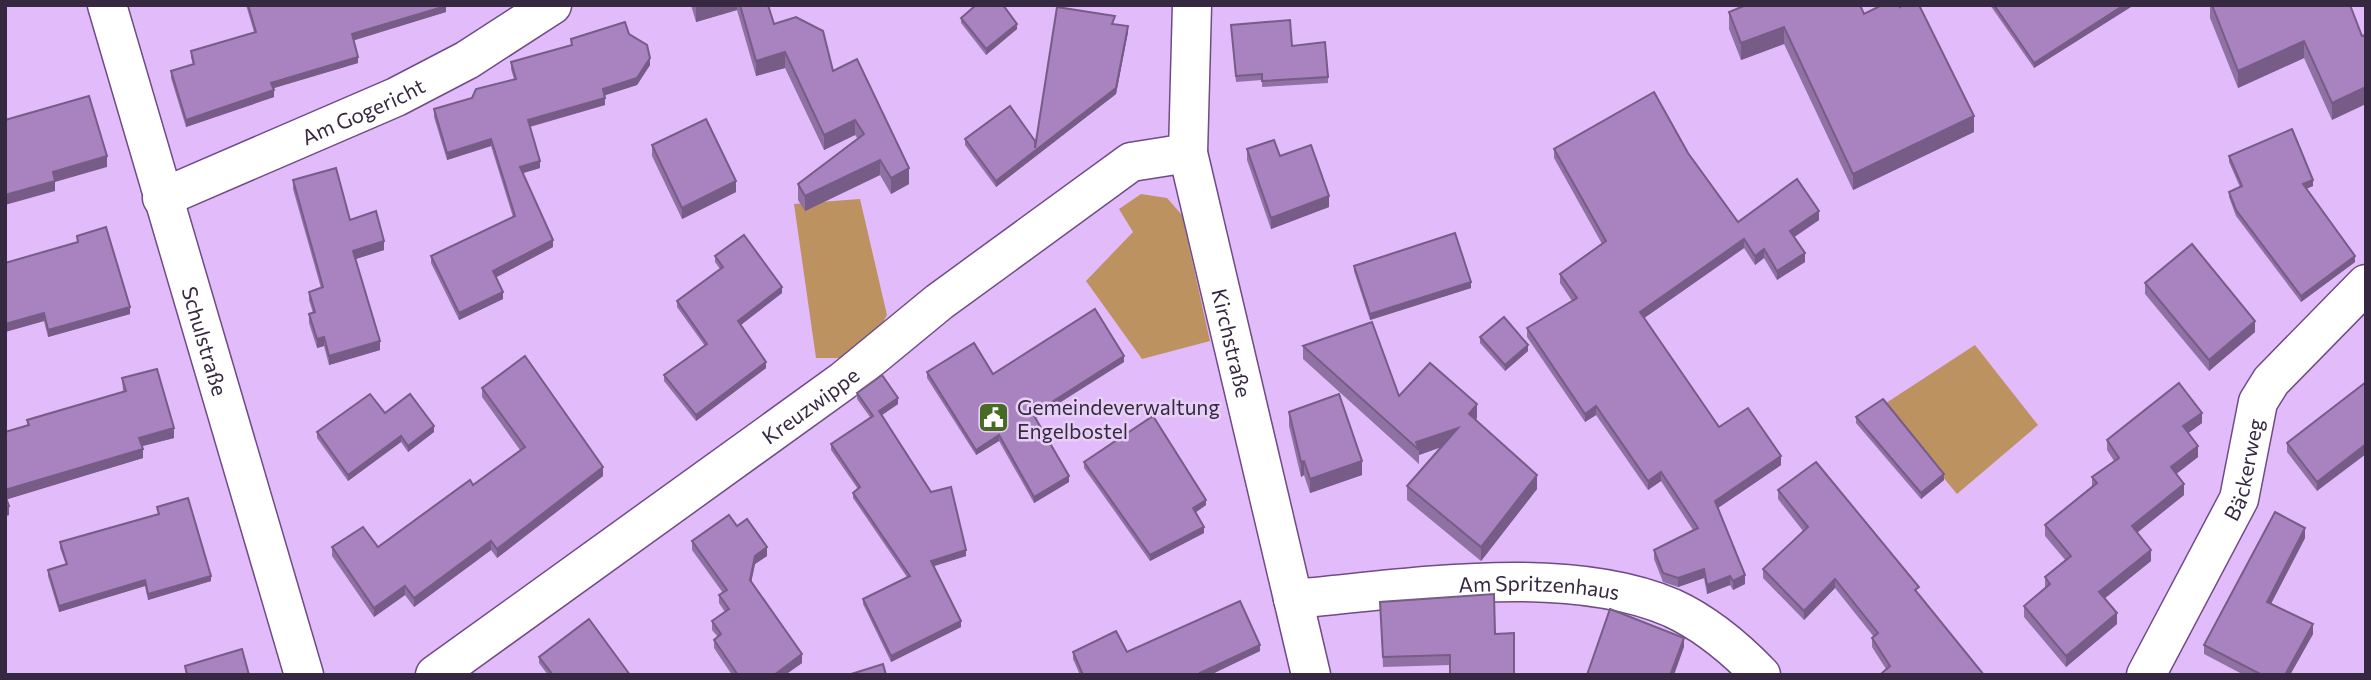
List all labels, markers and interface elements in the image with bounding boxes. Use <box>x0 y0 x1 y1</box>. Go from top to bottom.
street label: Am Gogericht <box>298 72 428 149</box>
street label: Schulstraße <box>178 283 234 398</box>
street label: Kirchstraße <box>1208 286 1258 400</box>
street label: Kreuzwippe <box>756 361 863 448</box>
place label: Gemeindeverwaltung Engelbostel <box>1017 394 1220 443</box>
public building icon: Gemeindeverwaltung Engelbostel <box>977 401 1011 435</box>
street label: Bäckerweg <box>2218 416 2267 524</box>
street label: Am Spritzenhaus <box>1458 569 1622 604</box>

